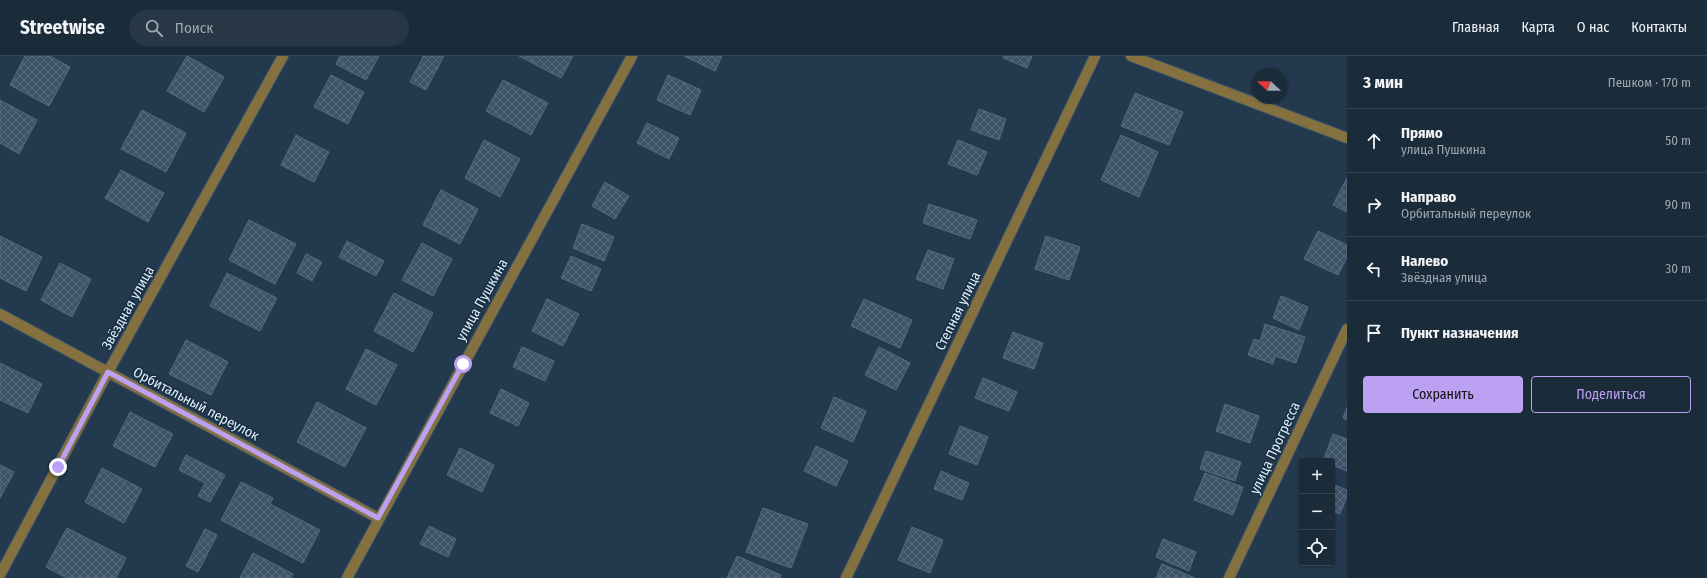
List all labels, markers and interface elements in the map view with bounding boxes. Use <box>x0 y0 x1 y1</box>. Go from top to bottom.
search box <box>129 10 409 46</box>
text: Streetwise <box>20 16 105 39</box>
icon: search <box>143 17 165 39</box>
text: Поиск <box>175 19 213 37</box>
text: Главная <box>1452 19 1499 36</box>
text: Карта <box>1521 19 1555 36</box>
text: О нас <box>1577 19 1609 36</box>
text: Контакты <box>1631 19 1687 36</box>
north arrow <box>1251 68 1287 104</box>
text: 3 мин <box>1363 72 1403 93</box>
text: Пешком · 170 m <box>1608 75 1691 90</box>
text: Прямо <box>1401 124 1443 142</box>
icon: ahead <box>1363 130 1385 152</box>
text: 50 m <box>1665 133 1691 148</box>
text: улица Пушкина <box>1401 142 1486 157</box>
text: Направо <box>1401 188 1456 206</box>
icon: right <box>1363 194 1385 216</box>
text: 90 m <box>1665 197 1691 212</box>
text: Орбитальный переулок <box>1401 206 1531 221</box>
text: Налево <box>1401 252 1448 270</box>
street label: улица Пушкина <box>452 256 512 344</box>
icon: left <box>1363 258 1385 280</box>
text: 30 m <box>1665 261 1691 276</box>
street label: Звёздная улица <box>98 263 158 353</box>
street label: Степная улица <box>932 269 984 353</box>
text: Звёздная улица <box>1401 270 1487 285</box>
icon: arrive <box>1363 322 1385 344</box>
text: Пункт назначения <box>1401 324 1519 342</box>
route start <box>454 355 472 373</box>
street label: Орбитальный переулок <box>130 364 262 445</box>
button: Сохранить <box>1363 376 1523 413</box>
button: Поделиться <box>1531 376 1691 413</box>
street label: улица Прогресса <box>1246 399 1304 497</box>
route end <box>49 458 67 476</box>
map controls <box>1299 458 1335 566</box>
button: + <box>1299 458 1335 494</box>
button: − <box>1299 494 1335 530</box>
button: locate <box>1299 530 1335 566</box>

